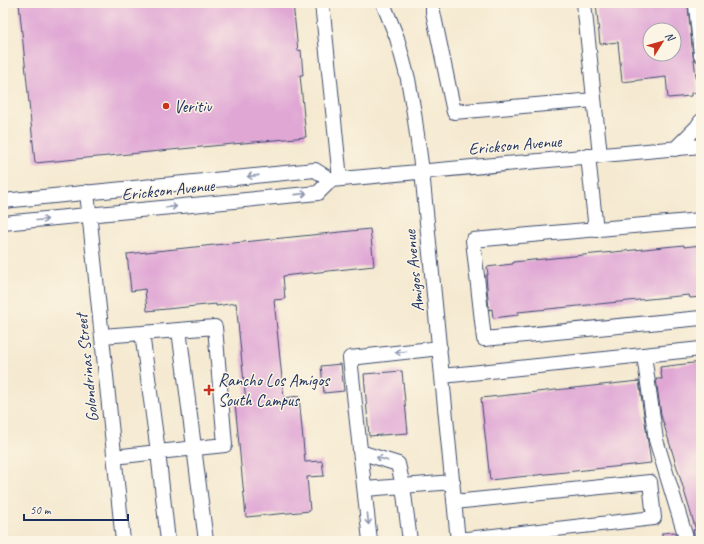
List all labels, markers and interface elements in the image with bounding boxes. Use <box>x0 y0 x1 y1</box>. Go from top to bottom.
north arrow <box>642 22 682 62</box>
text: N <box>662 29 679 45</box>
place label: Veritiv <box>174 96 212 117</box>
marker: Veritiv <box>161 101 171 111</box>
street label: Erickson Avenue <box>468 130 564 160</box>
one-way arrow <box>247 173 260 180</box>
street label: Erickson Avenue <box>121 175 217 205</box>
one-way arrow <box>294 191 307 198</box>
one-way arrow <box>164 204 177 211</box>
one-way arrow <box>35 216 48 224</box>
street label: Amigos Avenue <box>399 228 429 313</box>
street label: Golondrinas Street <box>71 310 103 423</box>
one-way arrow <box>395 348 408 356</box>
place label: Rancho Los Amigos South Campus <box>218 370 331 411</box>
marker: Rancho Los Amigos South Campus <box>203 384 215 396</box>
one-way arrow <box>376 454 388 462</box>
scale bar <box>24 496 128 522</box>
text: 50 m <box>30 502 52 518</box>
one-way arrow <box>364 512 372 525</box>

